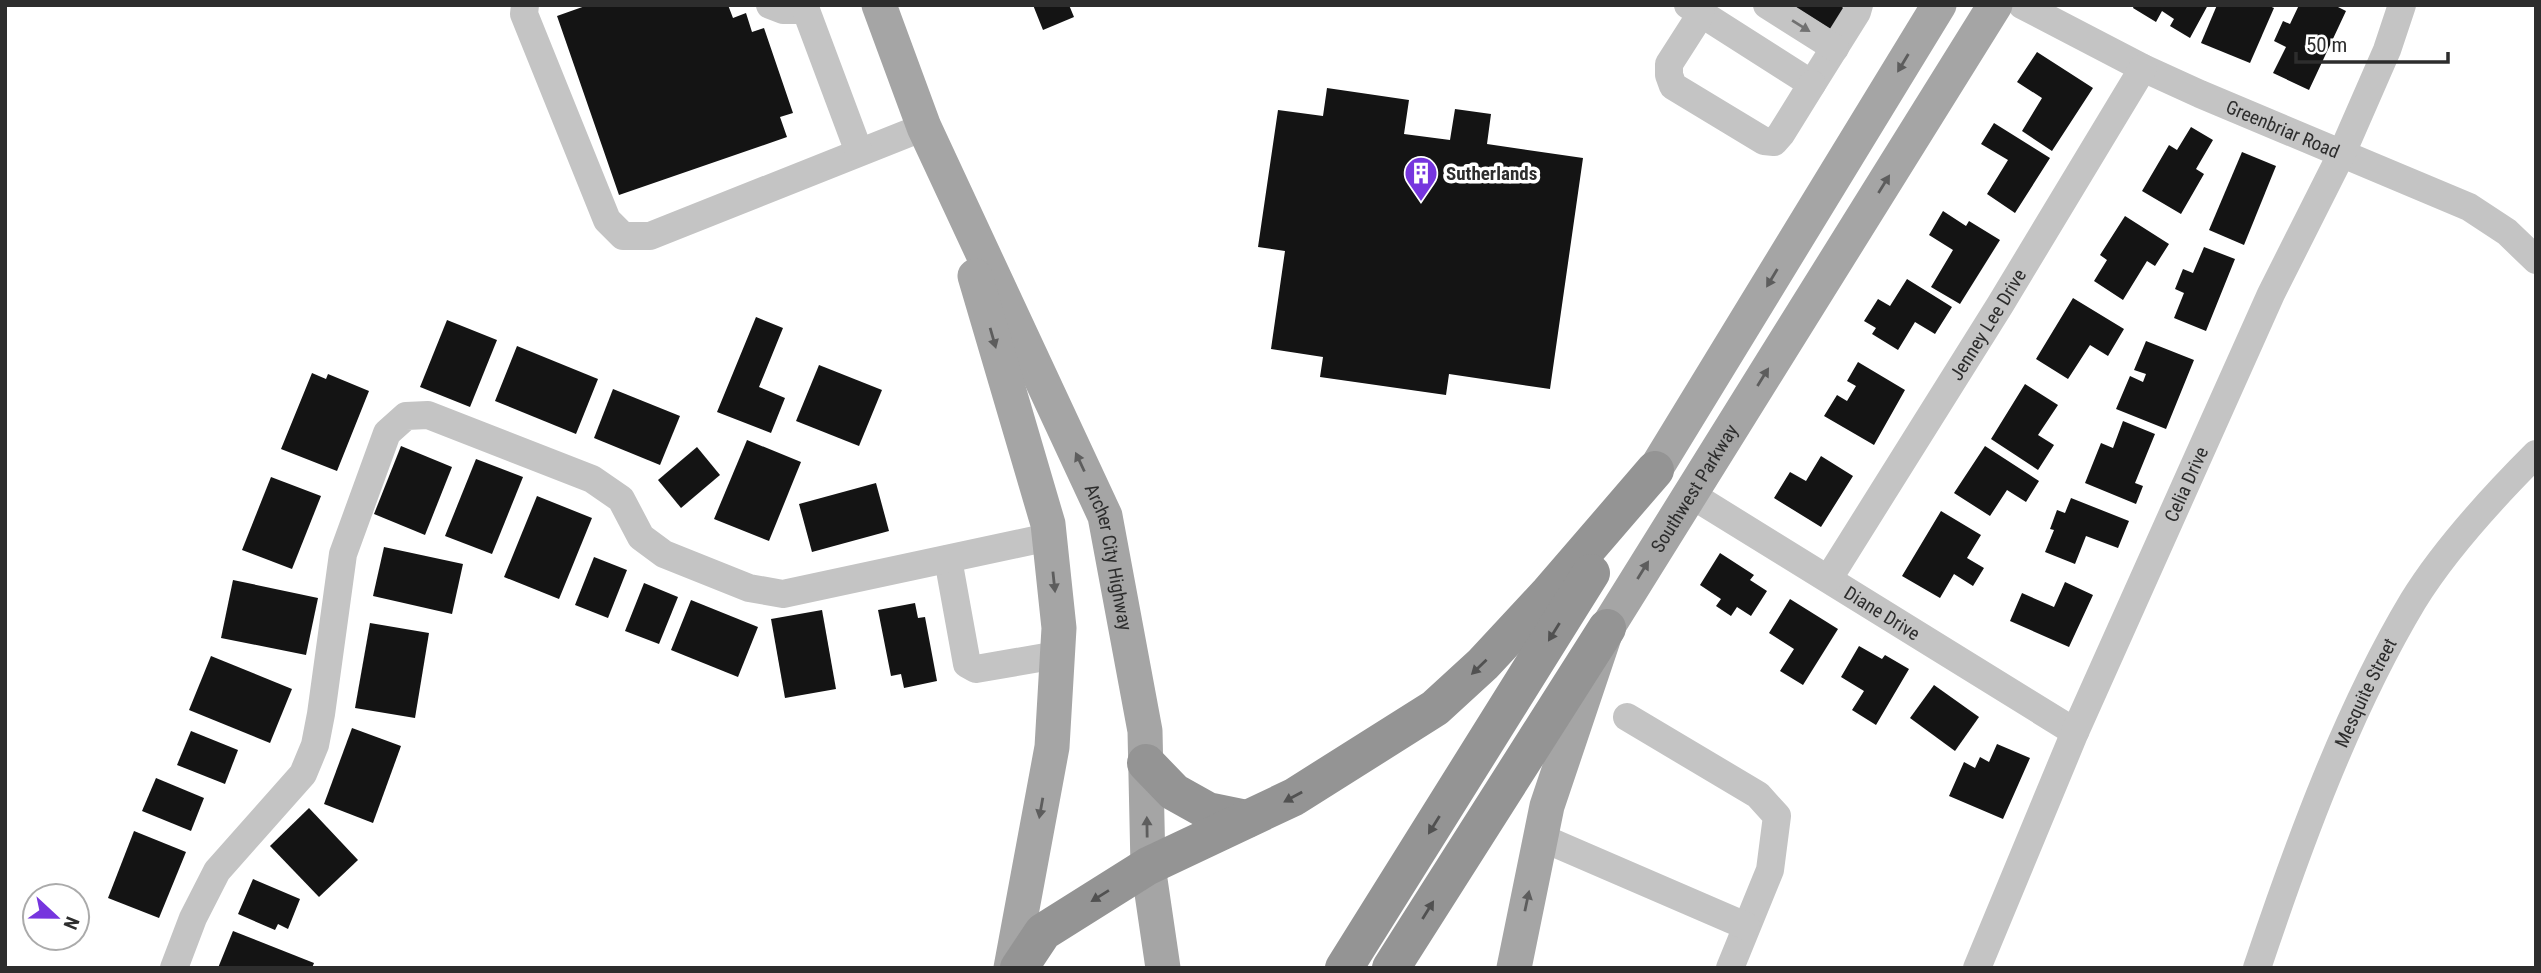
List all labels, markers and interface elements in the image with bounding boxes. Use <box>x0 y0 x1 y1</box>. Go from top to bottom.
one-way arrow <box>1792 20 1811 33</box>
scale bar <box>2296 21 2448 65</box>
text: 50 m <box>2306 33 2347 57</box>
one-way arrow <box>1897 54 1910 73</box>
street label: Greenbriar Road <box>2223 95 2343 163</box>
building icon: Sutherlands <box>1402 154 1440 203</box>
place label: Sutherlands <box>1446 162 1537 185</box>
one-way arrow <box>1878 174 1891 193</box>
street label: Jenney Lee Drive <box>1945 265 2031 385</box>
one-way arrow <box>1765 269 1778 288</box>
one-way arrow <box>988 327 999 349</box>
one-way arrow <box>1757 367 1770 386</box>
street label: Southwest Parkway <box>1646 420 1743 557</box>
street label: Celia Drive <box>2160 443 2213 526</box>
one-way arrow <box>1074 452 1086 472</box>
street label: Archer City Highway <box>1080 480 1137 633</box>
one-way arrow <box>1636 560 1649 579</box>
one-way arrow <box>1049 571 1060 593</box>
street label: Diane Drive <box>1840 581 1924 645</box>
one-way arrow <box>1547 622 1560 641</box>
street label: Mesquite Street <box>2330 634 2402 751</box>
one-way arrow <box>1471 659 1488 675</box>
one-way arrow <box>1284 791 1303 803</box>
one-way arrow <box>1035 797 1046 819</box>
one-way arrow <box>1427 815 1440 834</box>
one-way arrow <box>1141 816 1153 838</box>
north arrow <box>21 882 91 952</box>
one-way arrow <box>1091 890 1110 903</box>
one-way arrow <box>1522 890 1533 912</box>
one-way arrow <box>1421 900 1434 920</box>
text: N <box>58 913 84 933</box>

